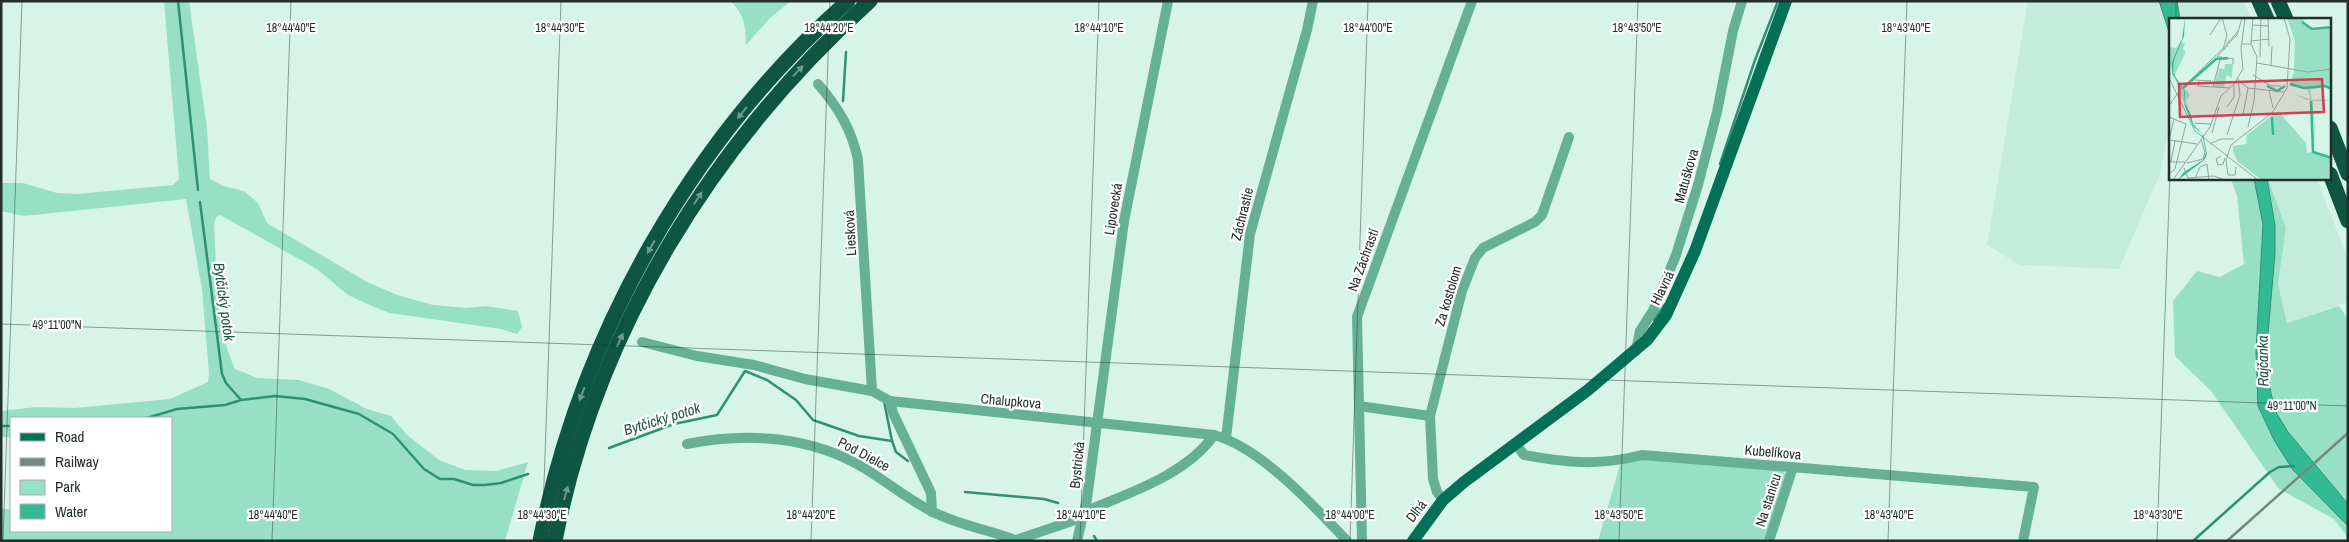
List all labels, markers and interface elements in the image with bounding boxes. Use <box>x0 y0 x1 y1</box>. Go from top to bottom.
inset map <box>2169 18 2332 180</box>
text: 18°44'40"E <box>266 20 316 36</box>
text: 18°44'30"E <box>535 20 585 36</box>
text: 18°44'20"E <box>804 20 854 36</box>
text: 18°44'10"E <box>1074 20 1124 36</box>
text: 18°44'00"E <box>1343 20 1393 36</box>
text: 18°43'50"E <box>1612 20 1662 36</box>
text: 18°43'40"E <box>1881 20 1931 36</box>
one-way arrow <box>792 65 804 77</box>
one-way arrow <box>737 106 748 119</box>
street label: Matuškova <box>1670 146 1702 205</box>
street label: Lipovecká <box>1100 181 1126 236</box>
street label: Záchrastie <box>1227 186 1257 242</box>
one-way arrow <box>693 191 703 205</box>
street label: Liesková <box>840 209 860 256</box>
street label: Na Záchrastí <box>1343 225 1383 294</box>
one-way arrow <box>647 240 655 254</box>
water label: Bytčický potok <box>209 261 241 343</box>
street label: Za kostolom <box>1430 263 1466 329</box>
street label: Hlavná <box>1646 267 1678 308</box>
text: 49°11'00"N <box>32 317 82 333</box>
one-way arrow <box>616 333 624 347</box>
water label: Rajčanka <box>2252 335 2273 387</box>
one-way arrow <box>578 387 586 402</box>
street label: Chalupkova <box>980 389 1043 413</box>
water label: Bytčický potok <box>621 397 704 440</box>
text: 49°11'00"N <box>2267 398 2317 414</box>
legend <box>10 417 172 532</box>
text: Road <box>55 426 84 447</box>
street label: Pod Dielce <box>835 433 893 475</box>
street label: Bystrická <box>1066 440 1088 489</box>
street label: Kubelíkova <box>1744 441 1803 463</box>
text: Railway <box>55 451 100 472</box>
street label: Na stanicu <box>1751 471 1785 529</box>
text: Park <box>55 476 81 497</box>
one-way arrow <box>562 486 570 501</box>
street label: Dlhá <box>1402 496 1431 526</box>
text: Water <box>55 501 87 522</box>
text: 18°44'40"E <box>248 507 298 523</box>
text: 18°44'30"E <box>517 507 567 523</box>
text: 18°44'20"E <box>786 507 836 523</box>
text: 18°44'10"E <box>1056 507 1106 523</box>
text: 18°44'00"E <box>1325 507 1375 523</box>
text: 18°43'50"E <box>1594 507 1644 523</box>
text: 18°43'40"E <box>1864 507 1914 523</box>
text: 18°43'30"E <box>2133 507 2183 523</box>

